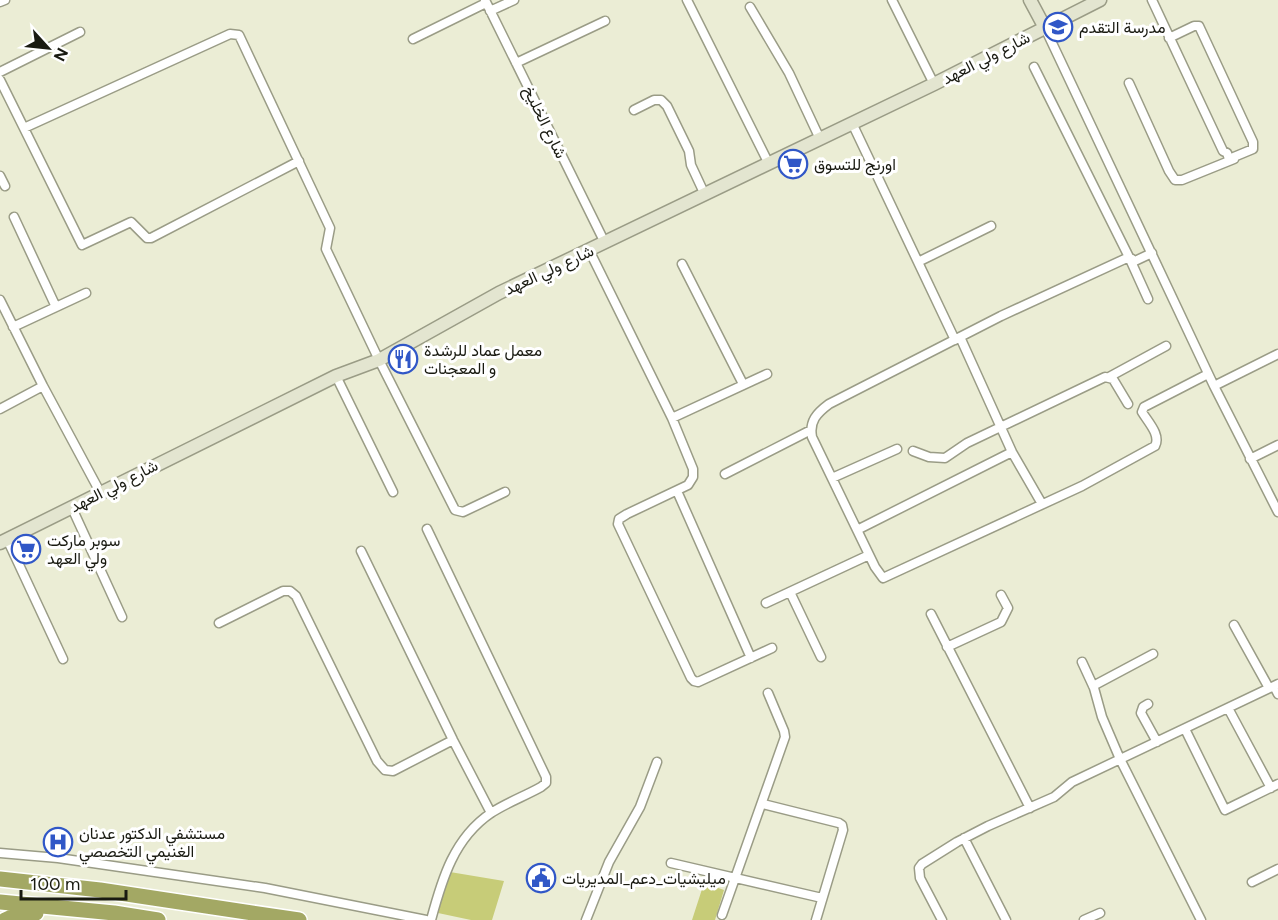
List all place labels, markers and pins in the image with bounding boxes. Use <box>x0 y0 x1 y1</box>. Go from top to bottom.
school or university icon: مدرسة التقدم <box>1042 11 1074 43</box>
place label: مدرسة التقدم <box>1079 18 1166 38</box>
supermarket icon: اورنج للتسوق <box>777 148 809 180</box>
place label: اورنج للتسوق <box>814 155 896 176</box>
place label: معمل عماد للرشدة و المعجنات <box>424 341 542 379</box>
restaurant icon: معمل عماد للرشدة و المعجنات <box>387 343 419 375</box>
place label: سوبر ماركت ولي العهد <box>47 531 120 572</box>
supermarket icon: سوبر ماركت ولي العهد <box>10 533 42 565</box>
place label: مستشفي الدكتور عدنان الغنيمي التخصصي <box>79 824 225 865</box>
hospital icon: مستشفي الدكتور عدنان الغنيمي التخصصي <box>42 826 74 858</box>
public building icon: ميليشيات_دعم_المديريات <box>525 862 557 894</box>
place label: ميليشيات_دعم_المديريات <box>562 869 726 889</box>

